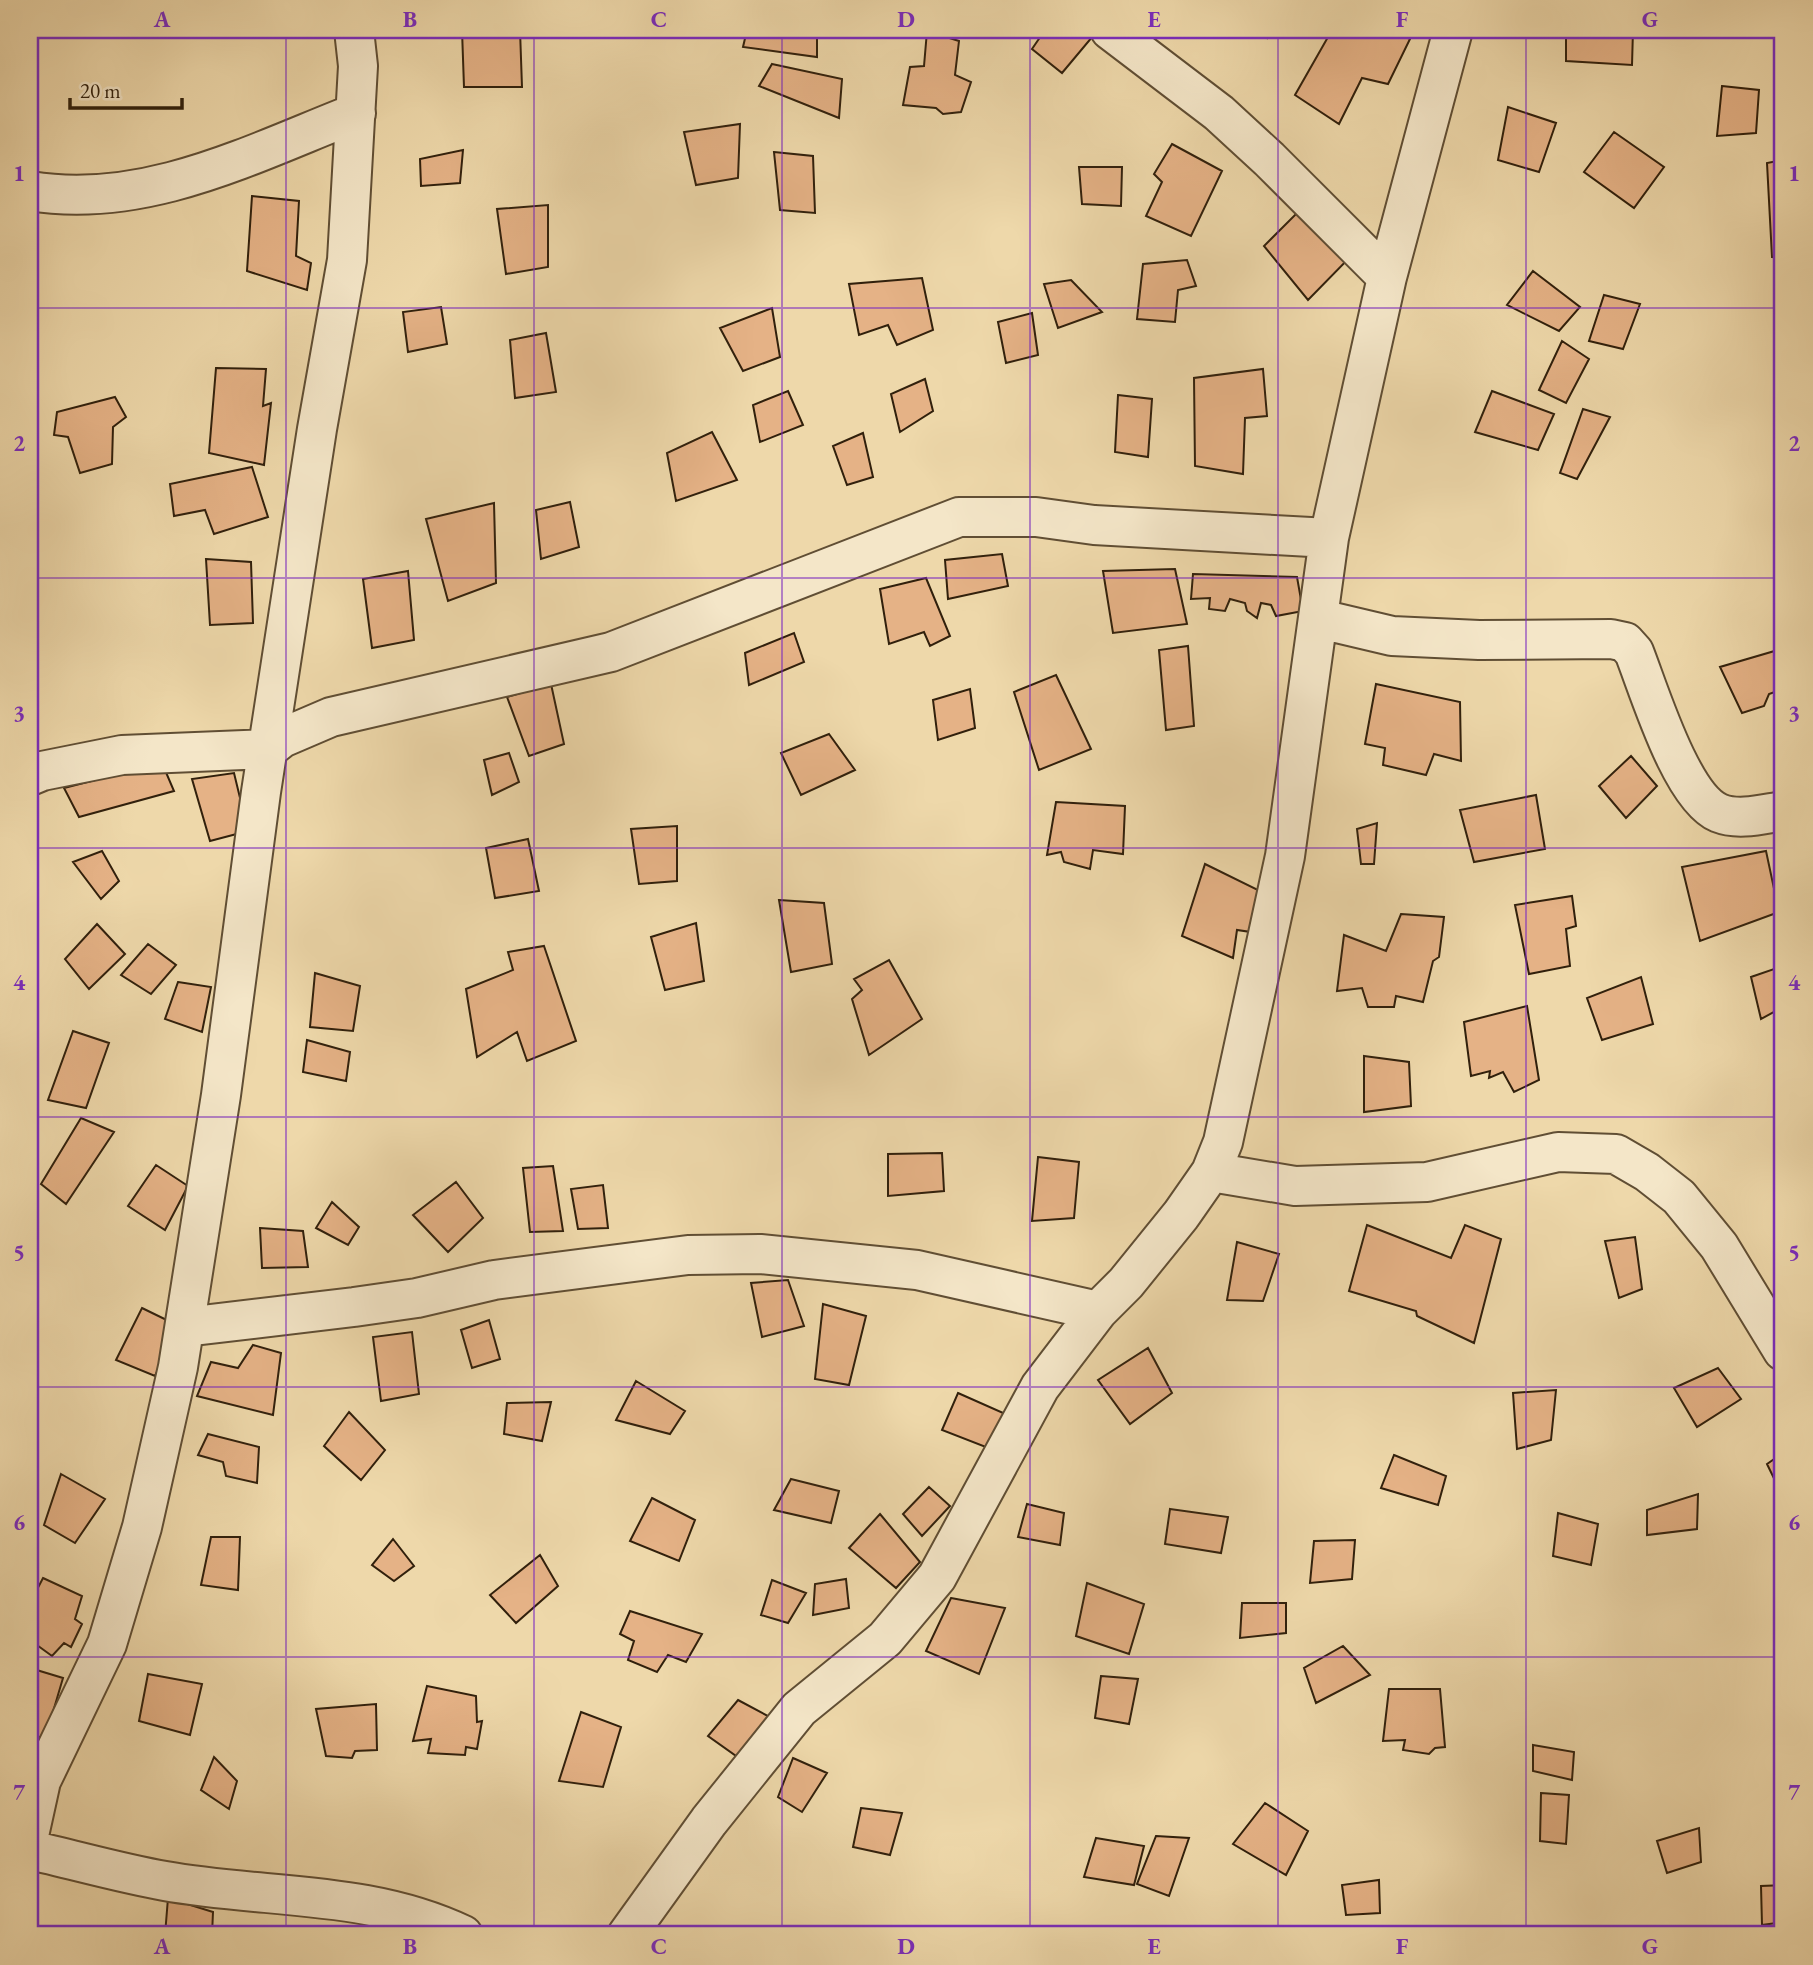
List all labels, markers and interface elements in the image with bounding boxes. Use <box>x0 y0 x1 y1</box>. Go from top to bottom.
text: A <box>153 4 171 34</box>
text: B <box>403 4 417 34</box>
text: C <box>651 4 667 34</box>
text: D <box>897 4 915 34</box>
text: E <box>1147 4 1161 34</box>
text: F <box>1396 4 1409 34</box>
text: G <box>1642 4 1658 34</box>
scale bar <box>70 66 182 110</box>
text: 20 m <box>80 77 121 104</box>
text: 1 <box>13 158 25 188</box>
text: 1 <box>1788 158 1800 188</box>
text: 2 <box>13 428 25 458</box>
text: 2 <box>1788 428 1800 458</box>
text: 3 <box>13 698 25 728</box>
text: 3 <box>1788 698 1800 728</box>
text: 4 <box>13 967 26 997</box>
text: 4 <box>1788 967 1801 997</box>
text: 5 <box>13 1237 25 1267</box>
text: 5 <box>1788 1237 1800 1267</box>
text: 6 <box>13 1507 25 1537</box>
text: 6 <box>1788 1507 1800 1537</box>
text: 7 <box>13 1777 26 1807</box>
text: 7 <box>1788 1777 1801 1807</box>
text: A <box>153 1931 171 1961</box>
text: B <box>403 1931 417 1961</box>
text: C <box>651 1931 667 1961</box>
text: D <box>897 1931 915 1961</box>
text: E <box>1147 1931 1161 1961</box>
text: F <box>1396 1931 1409 1961</box>
text: G <box>1642 1931 1658 1961</box>

